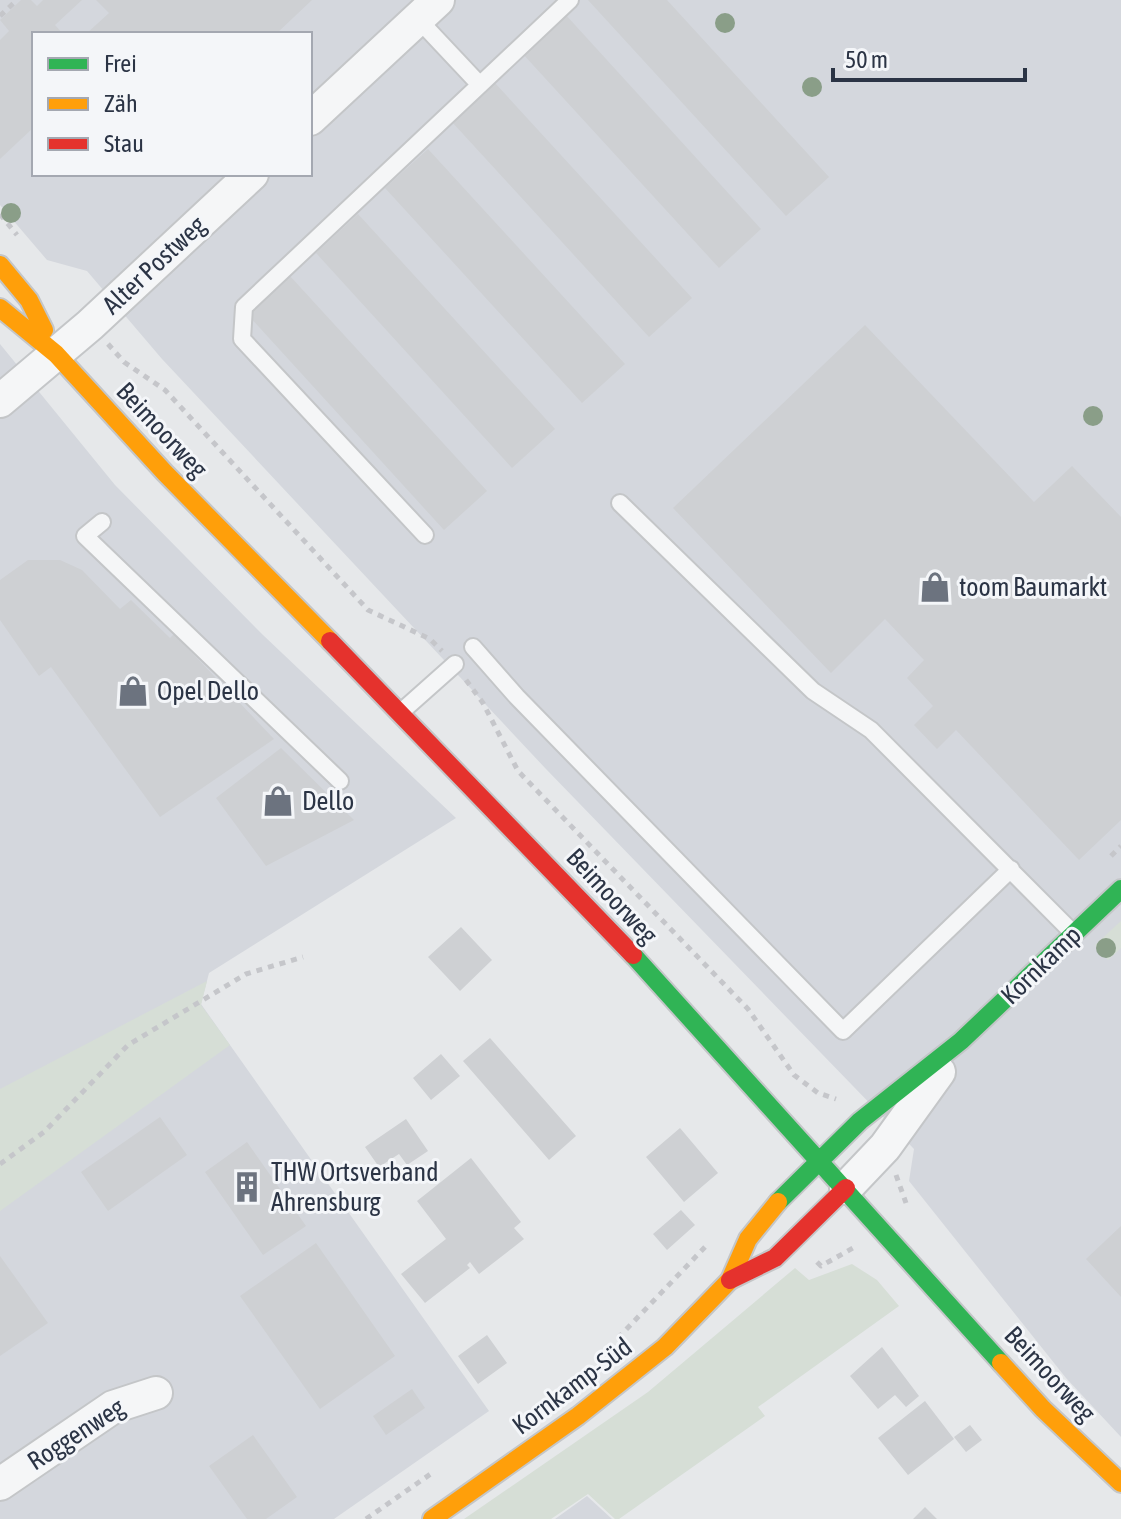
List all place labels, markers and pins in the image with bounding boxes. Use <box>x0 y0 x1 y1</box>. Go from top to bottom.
shop icon: toom Baumarkt <box>918 570 952 604</box>
place label: toom Baumarkt <box>959 572 1107 602</box>
shop icon: Opel Dello <box>116 674 150 708</box>
place label: Opel Dello <box>157 676 259 706</box>
shop icon: Dello <box>261 784 295 818</box>
place label: Dello <box>302 786 354 816</box>
place label: THW Ortsverband Ahrensburg <box>271 1157 438 1217</box>
building icon: THW Ortsverband Ahrensburg <box>230 1170 264 1204</box>

